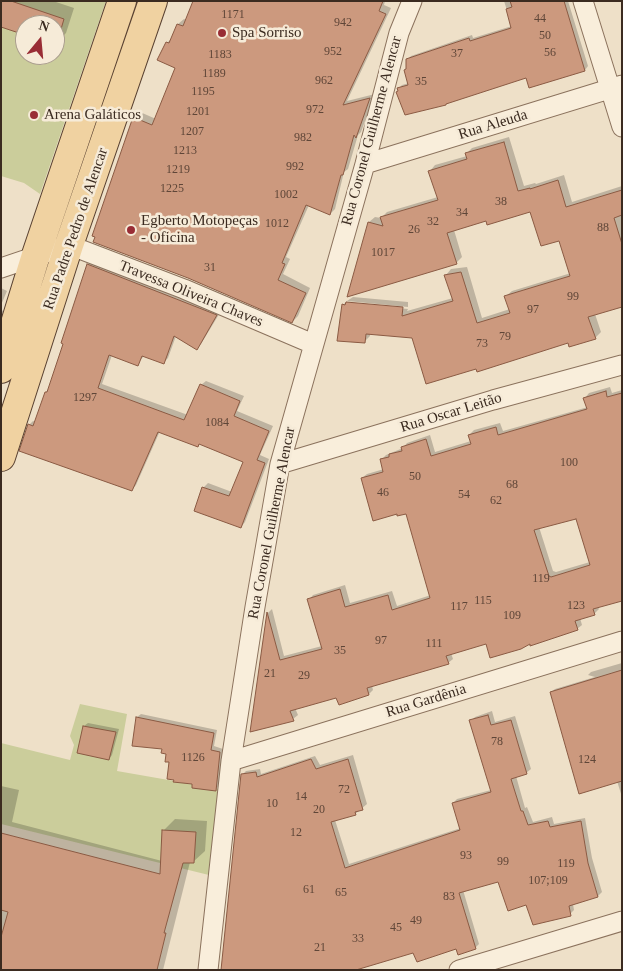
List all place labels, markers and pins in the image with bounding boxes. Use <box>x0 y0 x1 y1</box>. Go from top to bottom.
place label: Spa Sorriso <box>232 24 302 42</box>
marker: Spa Sorriso <box>216 27 228 39</box>
place label: Arena Galáticos <box>44 106 141 124</box>
marker: Arena Galáticos <box>28 109 40 121</box>
place label: Egberto Motopeças - Oficina <box>141 212 258 247</box>
marker: Egberto Motopeças - Oficina <box>125 224 137 236</box>

